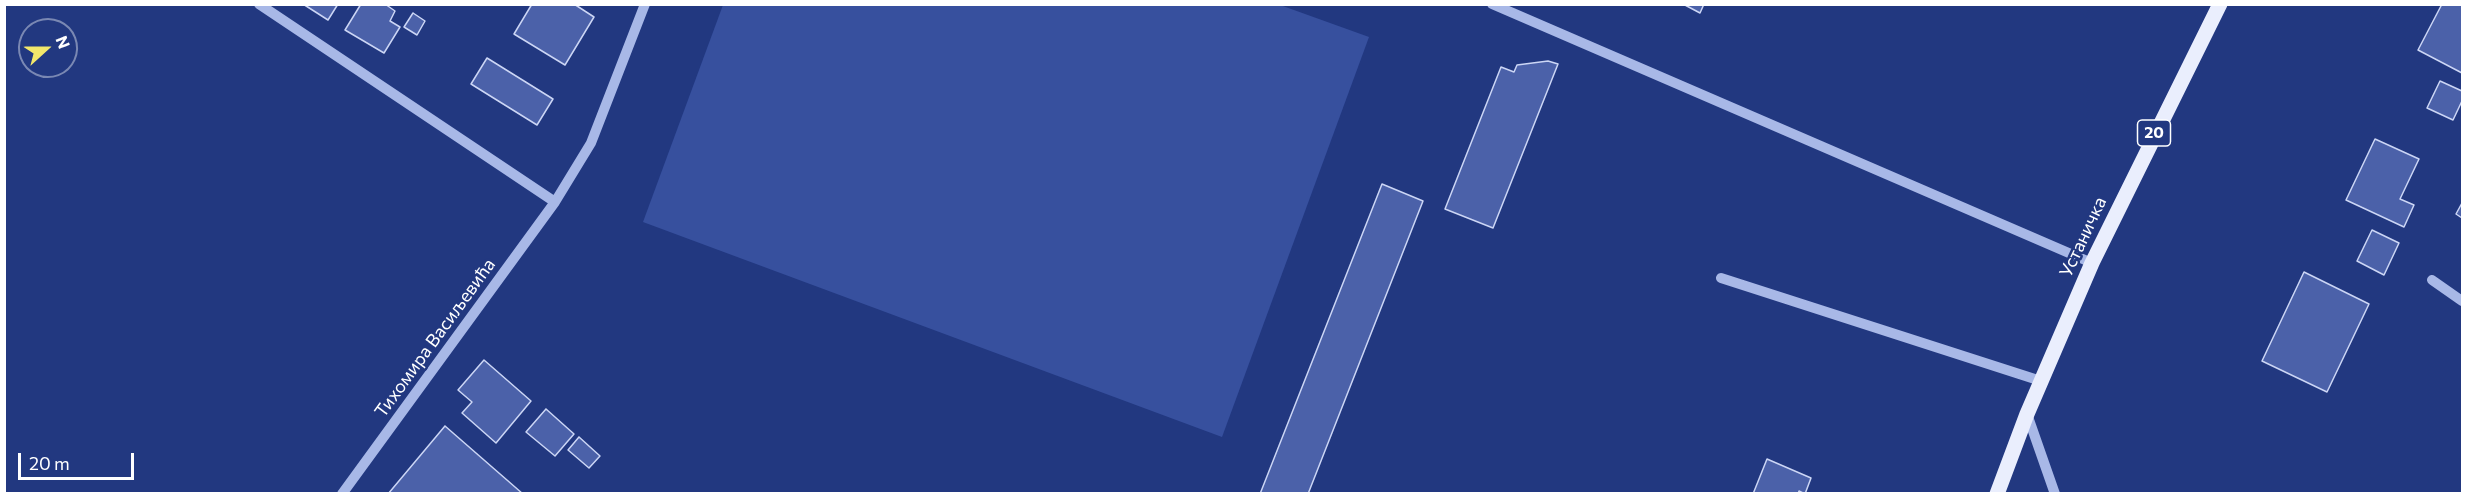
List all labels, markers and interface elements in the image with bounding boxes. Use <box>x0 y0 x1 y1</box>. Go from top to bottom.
north arrow <box>18 18 78 78</box>
text: N <box>52 33 74 51</box>
road number: 20 <box>2138 120 2170 146</box>
street label: Устаничка <box>2055 193 2111 281</box>
street label: Тихомира Васиљевића <box>370 254 500 422</box>
scale bar <box>21 441 136 479</box>
text: 20 m <box>29 452 70 474</box>

